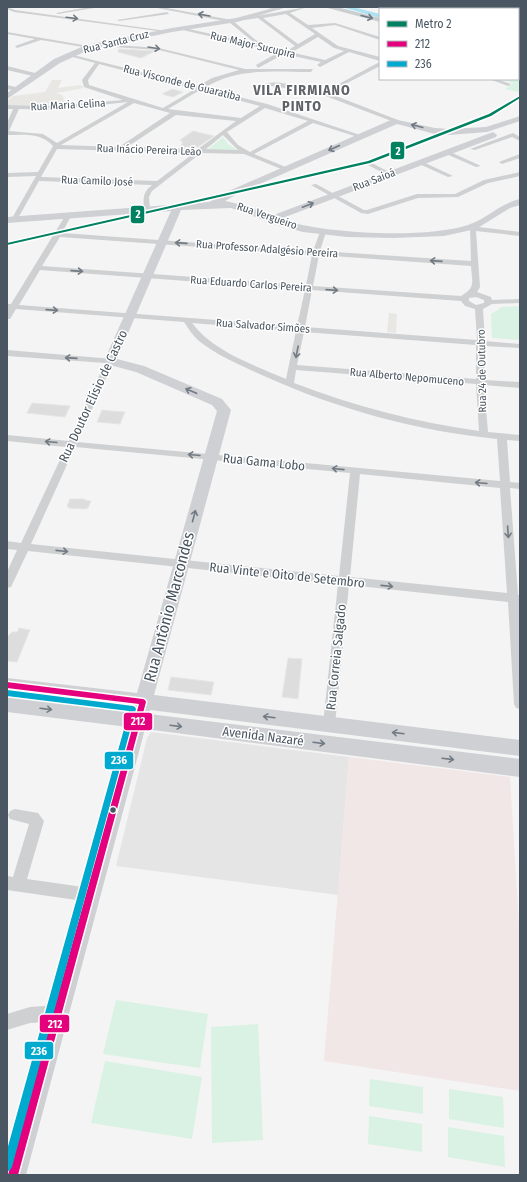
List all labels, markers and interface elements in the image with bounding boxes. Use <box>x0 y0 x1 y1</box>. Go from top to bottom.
legend <box>379 8 519 80</box>
one-way arrow <box>198 11 211 19</box>
one-way arrow <box>361 14 374 21</box>
one-way arrow <box>65 15 78 22</box>
text: Metro 2 <box>415 17 452 31</box>
street label: Rua Santa Cruz <box>82 27 151 56</box>
street label: Rua Major Sucupira <box>209 29 297 61</box>
text: 212 <box>415 37 430 51</box>
one-way arrow <box>147 44 160 52</box>
text: 236 <box>415 57 432 71</box>
street label: Rua Visconde de Guaratiba <box>122 62 242 104</box>
district label: VILA FIRMIANO PINTO <box>252 82 351 115</box>
street label: Rua Maria Celina <box>30 97 106 113</box>
one-way arrow <box>411 122 424 129</box>
line badge: 2 <box>390 141 405 160</box>
street label: Rua Inácio Pereira Leão <box>96 142 202 158</box>
one-way arrow <box>329 144 341 152</box>
text: 2 <box>394 145 401 158</box>
street label: Rua Saioá <box>351 166 397 194</box>
street label: Rua Camilo José <box>61 173 133 189</box>
street label: Rua Vergueiro <box>235 200 299 232</box>
one-way arrow <box>302 201 314 209</box>
line badge: 2 <box>130 205 145 224</box>
text: 2 <box>134 208 141 221</box>
street label: Rua Professor Adalgésio Pereira <box>196 238 338 260</box>
one-way arrow <box>175 240 188 247</box>
one-way arrow <box>430 258 443 265</box>
one-way arrow <box>70 267 83 274</box>
street label: Rua Eduardo Carlos Pereira <box>190 273 312 295</box>
one-way arrow <box>325 286 338 293</box>
one-way arrow <box>45 306 58 313</box>
street label: Rua Salvador Simões <box>216 316 311 336</box>
street label: Rua Doutor Elísio de Castro <box>56 327 130 465</box>
street label: Rua 24 de Outubro <box>475 329 489 413</box>
one-way arrow <box>293 345 301 358</box>
one-way arrow <box>65 354 78 361</box>
street label: Rua Alberto Nepomuceno <box>349 366 465 388</box>
one-way arrow <box>186 387 198 394</box>
one-way arrow <box>45 438 58 446</box>
street label: Rua Gama Lobo <box>222 450 306 474</box>
one-way arrow <box>188 452 201 459</box>
one-way arrow <box>332 465 345 473</box>
one-way arrow <box>475 479 488 486</box>
one-way arrow <box>191 510 199 523</box>
one-way arrow <box>504 525 511 538</box>
street label: Rua Antônio Marcondes <box>140 530 198 684</box>
one-way arrow <box>55 547 68 555</box>
street label: Rua Vinte e Oito de Setembro <box>209 559 366 591</box>
one-way arrow <box>380 582 393 589</box>
street label: Rua Correia Salgado <box>323 603 349 711</box>
one-way arrow <box>39 705 52 713</box>
line badge: 212 <box>123 712 153 731</box>
one-way arrow <box>263 713 276 721</box>
text: 212 <box>130 715 145 728</box>
one-way arrow <box>169 722 182 730</box>
street label: Avenida Nazaré <box>222 724 304 748</box>
one-way arrow <box>392 729 405 737</box>
one-way arrow <box>312 739 325 747</box>
line badge: 236 <box>104 751 134 770</box>
text: 236 <box>110 754 127 767</box>
one-way arrow <box>441 755 454 763</box>
unlabelled marker <box>108 805 118 815</box>
line badge: 212 <box>39 1014 70 1033</box>
text: 212 <box>47 1018 62 1031</box>
line badge: 236 <box>24 1041 54 1060</box>
text: 236 <box>30 1045 47 1058</box>

